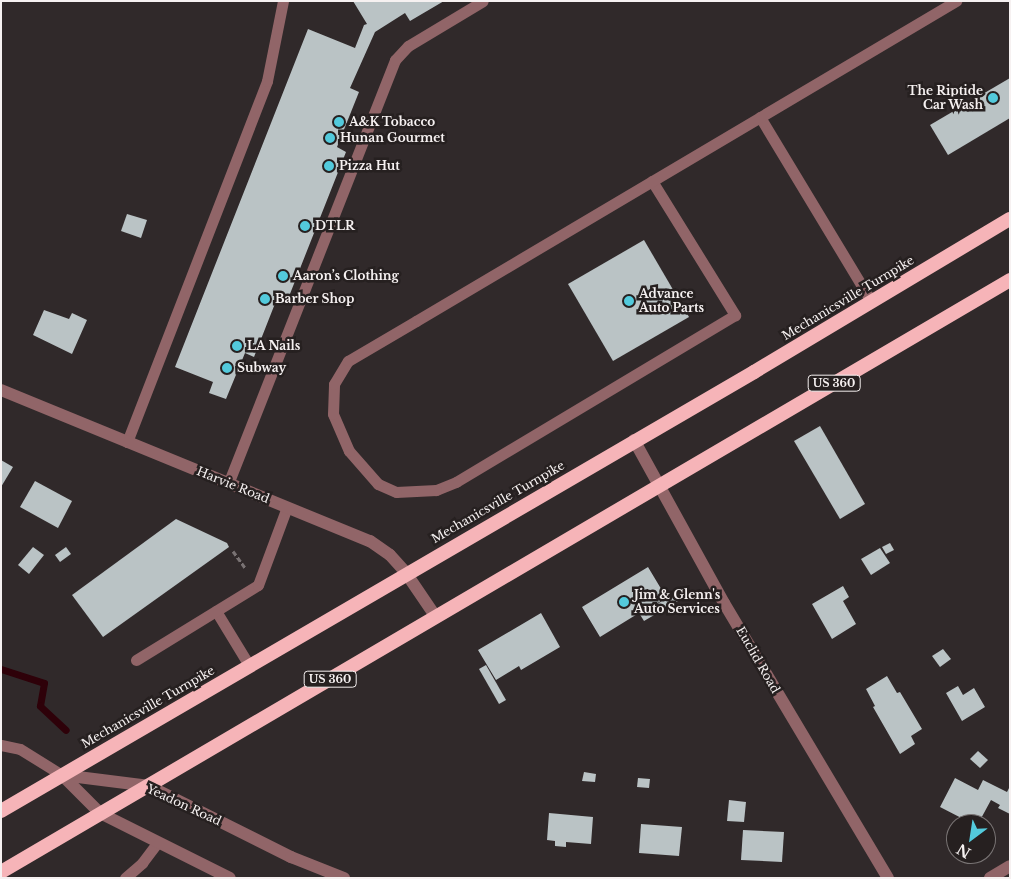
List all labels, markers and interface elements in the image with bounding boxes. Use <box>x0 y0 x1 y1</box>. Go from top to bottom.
place label: The Riptide Car Wash <box>908 84 983 112</box>
marker: The Riptide Car Wash <box>987 92 999 104</box>
place label: A&K Tobacco <box>349 115 436 129</box>
marker: A&K Tobacco <box>333 116 345 128</box>
place label: Hunan Gourmet <box>340 131 445 145</box>
marker: Hunan Gourmet <box>324 132 336 144</box>
place label: Pizza Hut <box>339 159 400 173</box>
marker: Pizza Hut <box>323 160 335 172</box>
place label: DTLR <box>315 219 355 233</box>
marker: DTLR <box>299 220 311 232</box>
street label: Mechanicsville Turnpike <box>779 253 917 343</box>
place label: Aaron’s Clothing <box>293 269 399 283</box>
marker: Aaron’s Clothing <box>277 270 289 282</box>
place label: Advance Auto Parts <box>639 287 704 315</box>
place label: Barber Shop <box>275 292 355 306</box>
marker: Barber Shop <box>259 293 271 305</box>
marker: Advance Auto Parts <box>623 295 635 307</box>
place label: LA Nails <box>247 339 301 353</box>
marker: LA Nails <box>231 340 243 352</box>
place label: Subway <box>237 361 286 375</box>
marker: Subway <box>221 362 233 374</box>
road number: US 360 <box>806 374 862 392</box>
street label: Mechanicsville Turnpike <box>429 458 567 546</box>
street label: Harvie Road <box>195 464 271 506</box>
place label: Jim & Glenn's Auto Services <box>634 588 720 616</box>
marker: Jim & Glenn's Auto Services <box>618 596 630 608</box>
street label: Euclid Road <box>733 624 783 696</box>
street label: Mechanicsville Turnpike <box>79 663 217 751</box>
road number: US 360 <box>302 671 358 688</box>
street label: Yeadon Road <box>144 781 224 829</box>
north arrow <box>946 814 996 864</box>
text: N <box>954 840 974 862</box>

